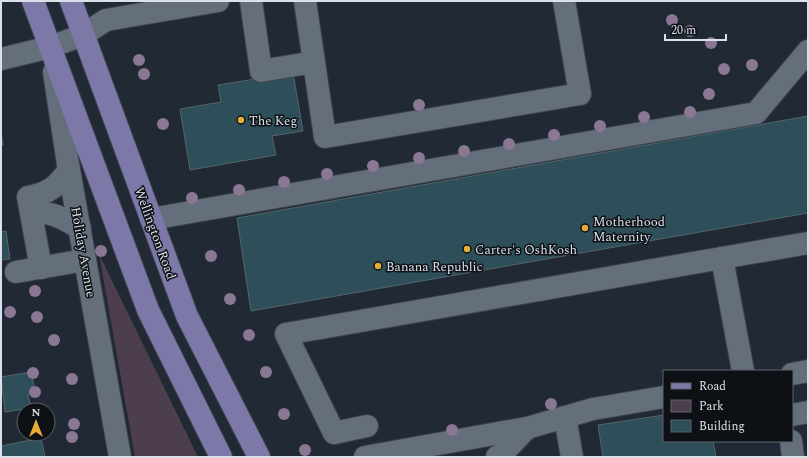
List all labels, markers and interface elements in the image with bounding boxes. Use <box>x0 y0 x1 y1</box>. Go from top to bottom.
scale bar <box>665 16 726 42</box>
text: 20 m <box>671 21 696 40</box>
place label: The Keg <box>249 111 297 131</box>
marker: The Keg <box>236 115 246 125</box>
street label: Wellington Road <box>129 184 181 282</box>
street label: Holiday Avenue <box>65 205 101 299</box>
place label: Motherhood Maternity <box>593 212 665 247</box>
marker: Motherhood Maternity <box>580 223 590 233</box>
place label: Carter's OshKosh <box>475 240 578 260</box>
marker: Carter's OshKosh <box>462 244 472 254</box>
place label: Banana Republic <box>386 257 483 277</box>
marker: Banana Republic <box>373 261 383 271</box>
legend <box>663 370 793 442</box>
text: Road <box>699 377 726 396</box>
text: Park <box>699 397 724 416</box>
north arrow <box>16 402 56 442</box>
text: N <box>32 404 41 421</box>
text: Building <box>699 417 745 436</box>

